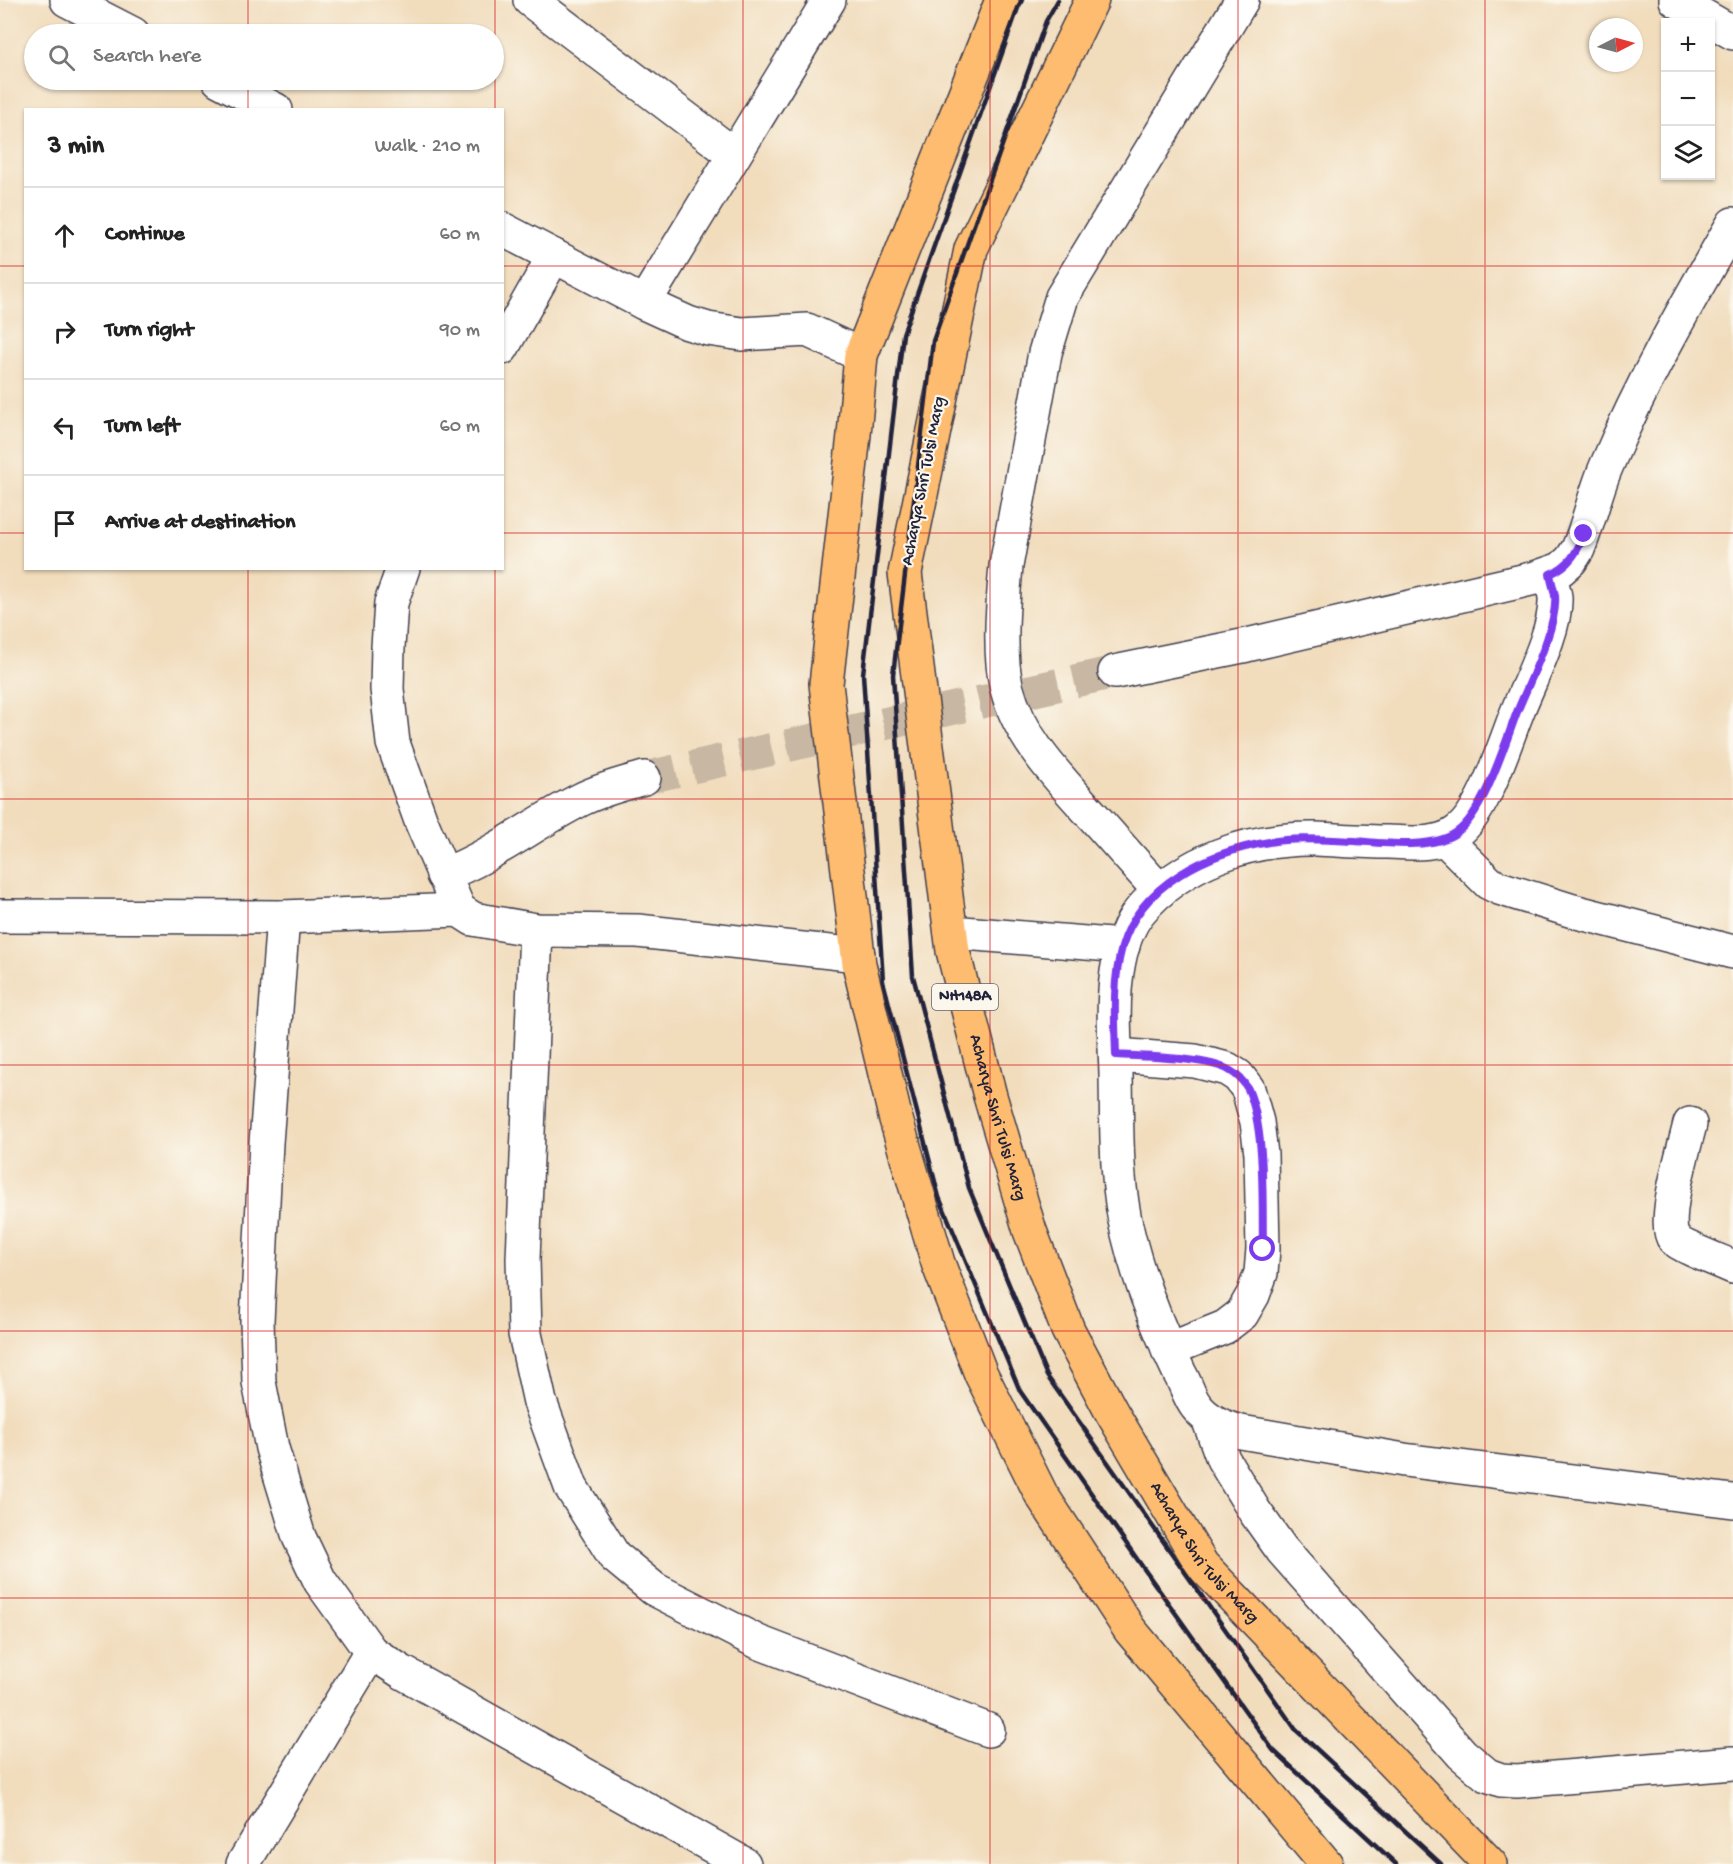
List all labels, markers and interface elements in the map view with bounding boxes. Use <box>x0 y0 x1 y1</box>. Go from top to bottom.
north arrow <box>1589 18 1643 72</box>
map controls <box>1661 18 1715 180</box>
button: + <box>1661 18 1715 72</box>
search box <box>24 24 504 90</box>
icon: search <box>45 41 78 74</box>
text: Search here <box>93 44 201 70</box>
button: − <box>1661 72 1715 126</box>
button: layers <box>1661 126 1715 180</box>
text: 3 min <box>48 132 104 163</box>
text: Walk · 210 m <box>375 136 480 159</box>
icon: ahead <box>48 219 81 252</box>
text: Continue <box>105 222 185 248</box>
text: 60 m <box>440 224 480 247</box>
icon: right <box>48 315 81 348</box>
text: Turn right <box>105 318 193 344</box>
text: 90 m <box>440 320 480 343</box>
street label: Acharya Shri Tulsi Marg <box>897 395 951 567</box>
icon: left <box>48 411 81 444</box>
text: Turn left <box>105 414 179 440</box>
text: 60 m <box>440 416 480 439</box>
icon: arrive <box>48 507 81 540</box>
text: Arrive at destination <box>105 510 295 536</box>
route end <box>1570 520 1596 546</box>
road number: NH148A <box>932 984 998 1010</box>
street label: Acharya Shri Tulsi Marg <box>964 1032 1031 1203</box>
route start <box>1249 1235 1275 1261</box>
street label: Acharya Shri Tulsi Marg <box>1145 1478 1263 1628</box>

